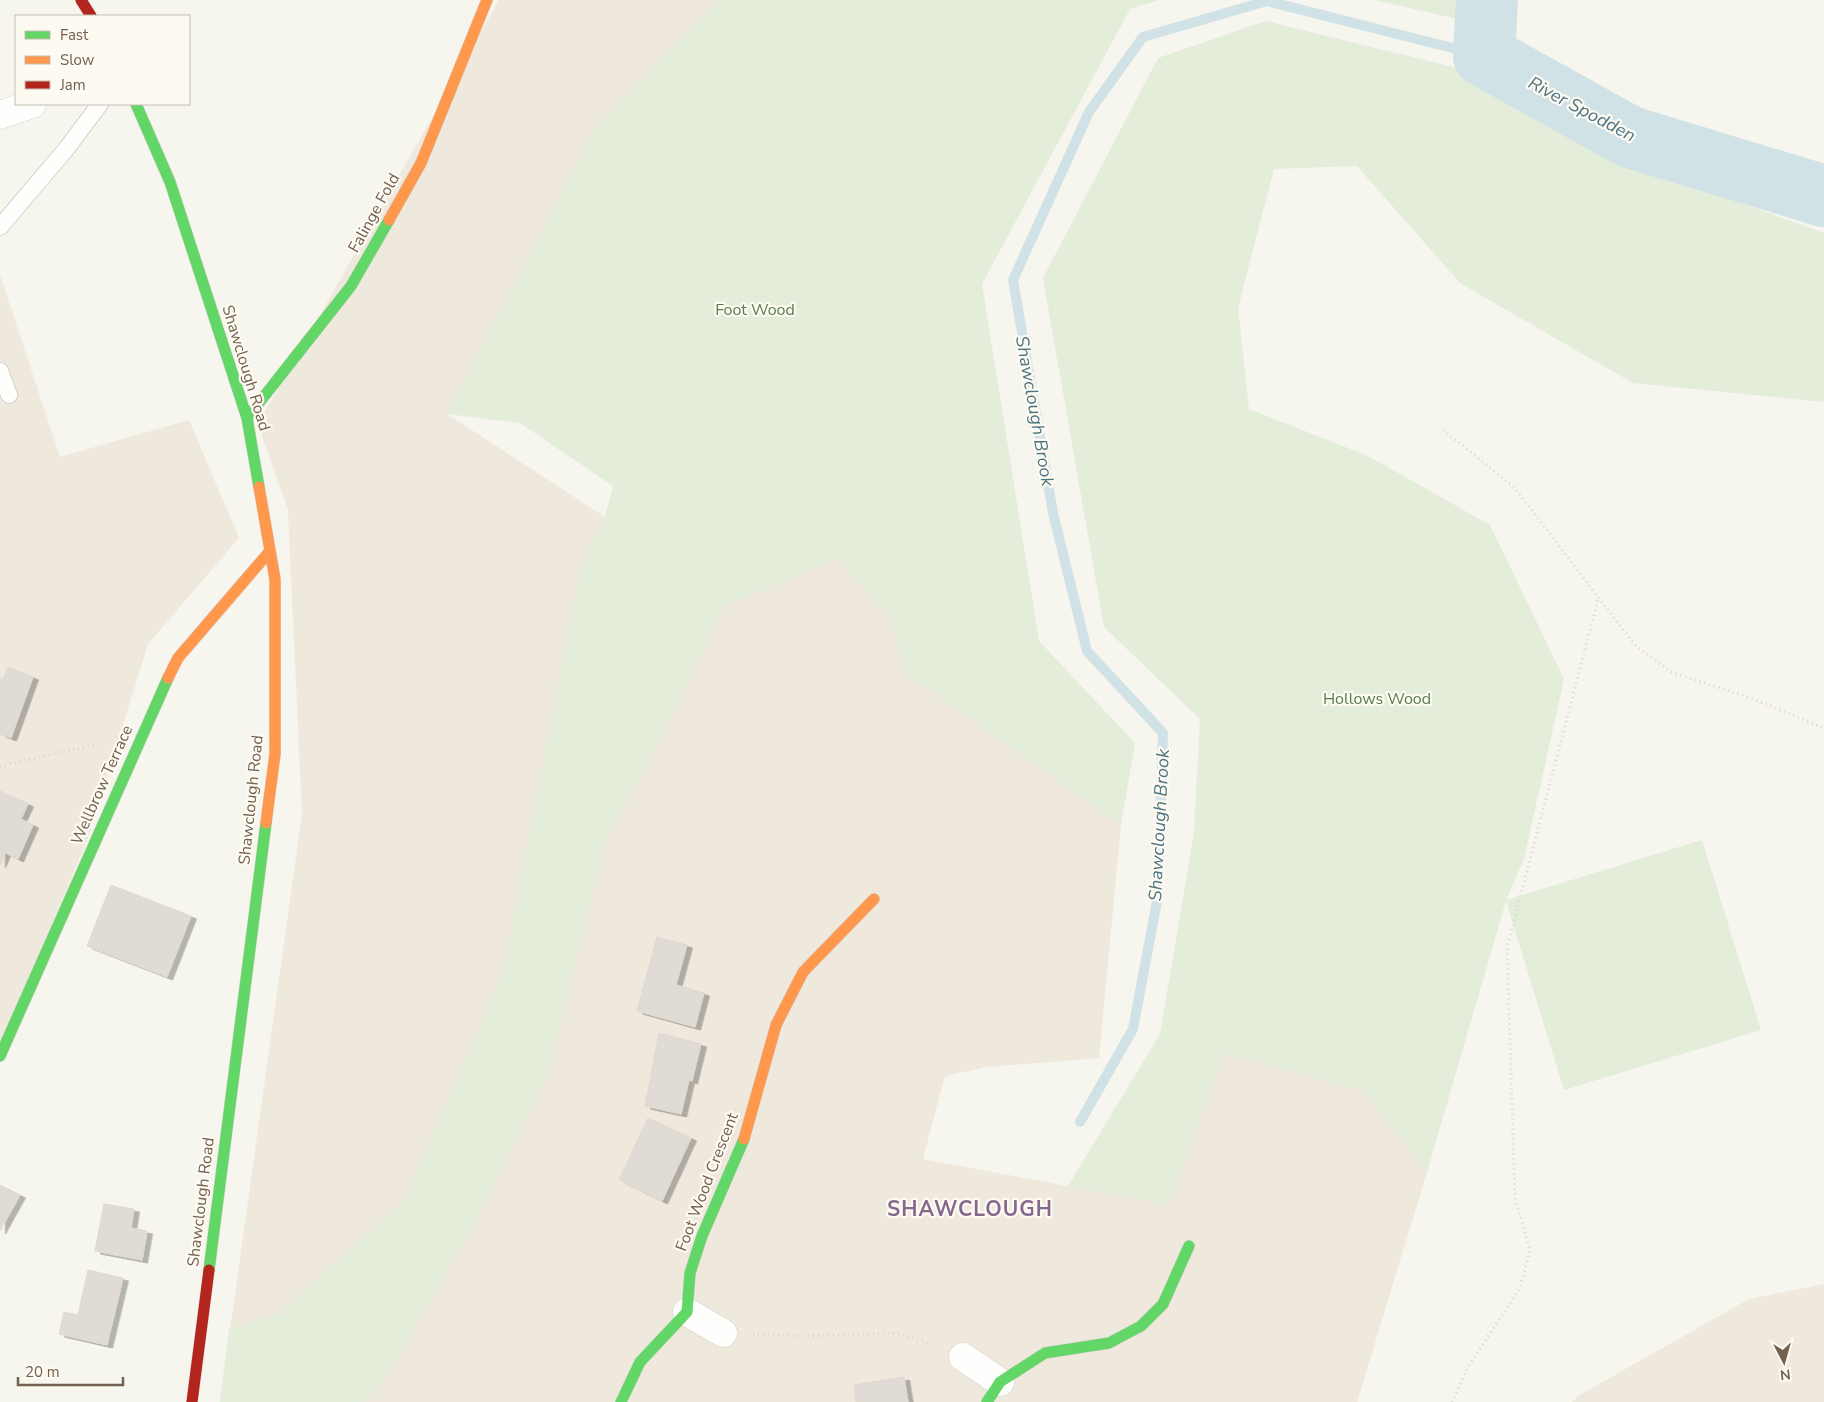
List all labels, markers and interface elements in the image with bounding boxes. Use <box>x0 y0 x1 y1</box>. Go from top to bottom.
legend <box>15 15 190 105</box>
text: Fast <box>60 25 89 45</box>
text: Slow <box>60 50 95 70</box>
water label: River Spodden <box>1524 71 1640 147</box>
text: Jam <box>59 75 86 95</box>
street label: Falinge Fold <box>343 169 405 257</box>
park label: Foot Wood <box>715 299 795 321</box>
street label: Shawclough Road <box>216 302 276 434</box>
water label: Shawclough Brook <box>1010 334 1060 489</box>
park label: Hollows Wood <box>1323 688 1431 710</box>
street label: Wellbrow Terrace <box>66 722 138 848</box>
street label: Shawclough Road <box>233 734 269 866</box>
water label: Shawclough Brook <box>1143 747 1175 902</box>
street label: Foot Wood Crescent <box>670 1109 744 1254</box>
street label: Shawclough Road <box>182 1136 220 1268</box>
district label: SHAWCLOUGH <box>887 1195 1053 1223</box>
north arrow <box>1759 1337 1809 1387</box>
scale bar <box>18 1354 122 1386</box>
text: 20 m <box>25 1362 60 1382</box>
text: N <box>1779 1364 1792 1384</box>

